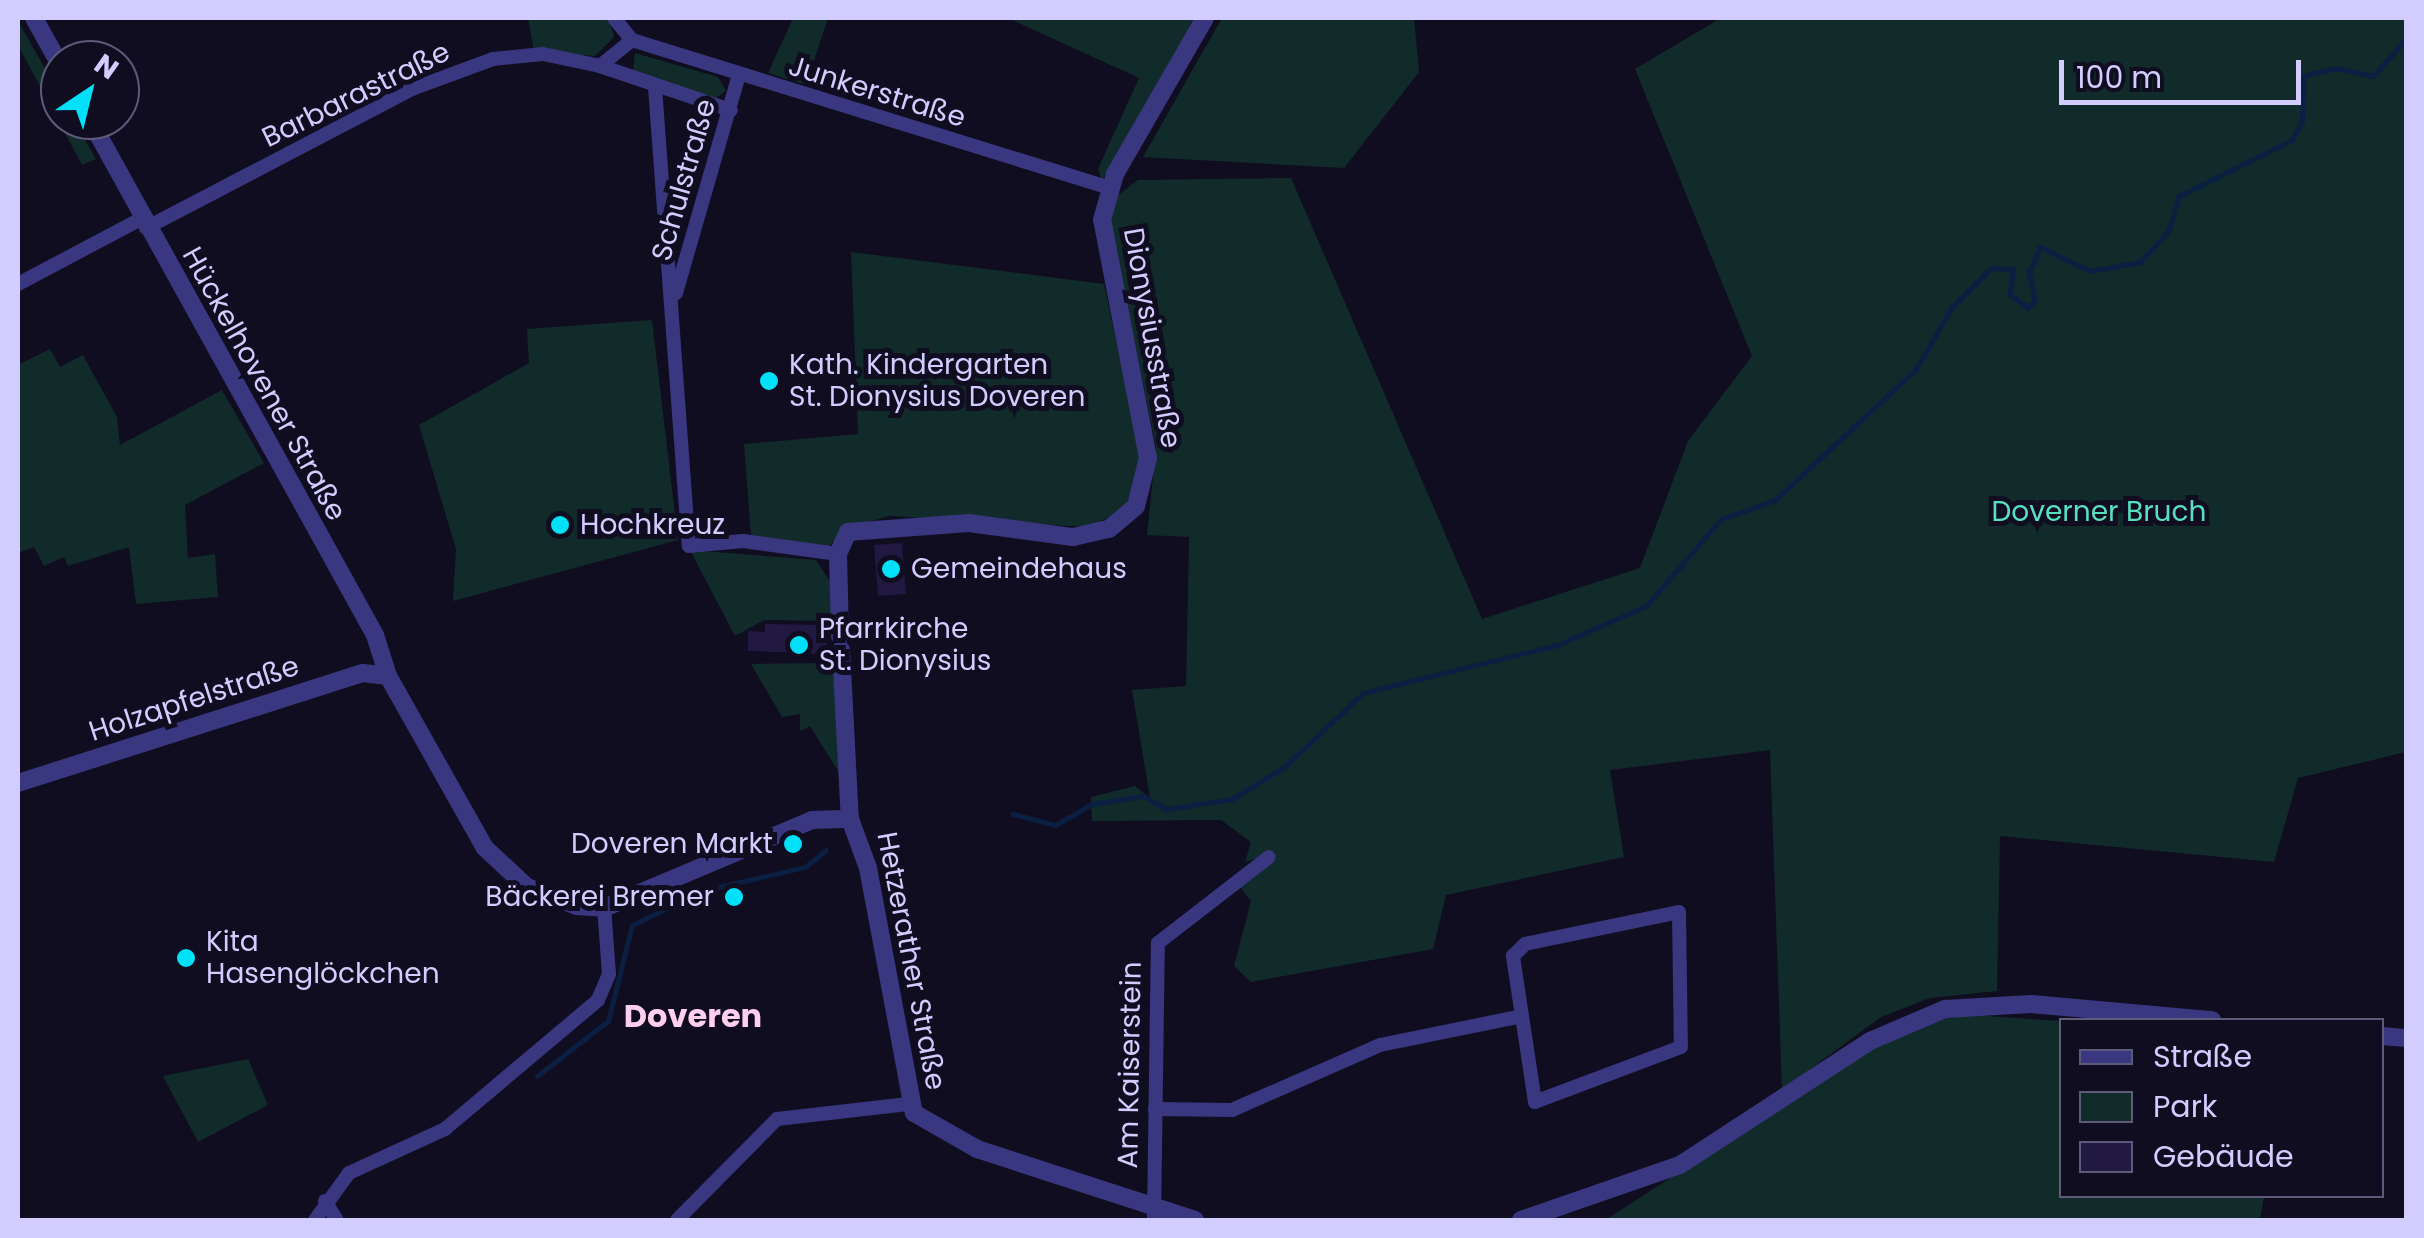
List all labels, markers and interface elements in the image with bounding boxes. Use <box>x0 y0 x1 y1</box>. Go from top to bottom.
street label: Barbarastraße <box>257 35 455 155</box>
north arrow <box>40 40 140 140</box>
scale bar <box>2064 40 2306 102</box>
text: N <box>87 45 126 89</box>
street label: Junkerstraße <box>784 49 970 135</box>
text: 100 m <box>2076 56 2162 99</box>
street label: Schulstraße <box>645 95 723 265</box>
street label: Dionysiusstraße <box>1116 225 1188 451</box>
street label: Hückelhovener Straße <box>175 241 353 527</box>
place label: Kath. Kindergarten St. Dionysius Doveren <box>789 348 1085 414</box>
marker: Kath. Kindergarten St. Dionysius Doveren <box>758 370 780 392</box>
park label: Doverner Bruch <box>1992 495 2206 529</box>
place label: Hochkreuz <box>580 508 725 542</box>
marker: Hochkreuz <box>549 514 571 536</box>
place label: Gemeindehaus <box>911 552 1127 586</box>
marker: Gemeindehaus <box>880 558 902 580</box>
place label: Pfarrkirche St. Dionysius <box>819 612 991 678</box>
marker: Pfarrkirche St. Dionysius <box>788 634 810 656</box>
street label: Holzapfelstraße <box>85 649 303 749</box>
place label: Doveren Markt <box>571 827 773 861</box>
street label: Hetzerather Straße <box>869 829 953 1093</box>
marker: Doveren Markt <box>782 833 804 855</box>
place label: Bäckerei Bremer <box>485 880 714 914</box>
marker: Bäckerei Bremer <box>723 886 745 908</box>
place label: Kita Hasenglöckchen <box>206 925 440 991</box>
marker: Kita Hasenglöckchen <box>175 947 197 969</box>
street label: Am Kaiserstein <box>1111 961 1149 1169</box>
district label: Doveren <box>624 997 762 1035</box>
legend <box>2059 1018 2384 1198</box>
text: Straße <box>2153 1035 2252 1078</box>
text: Park <box>2153 1085 2217 1128</box>
text: Gebäude <box>2153 1135 2294 1178</box>

